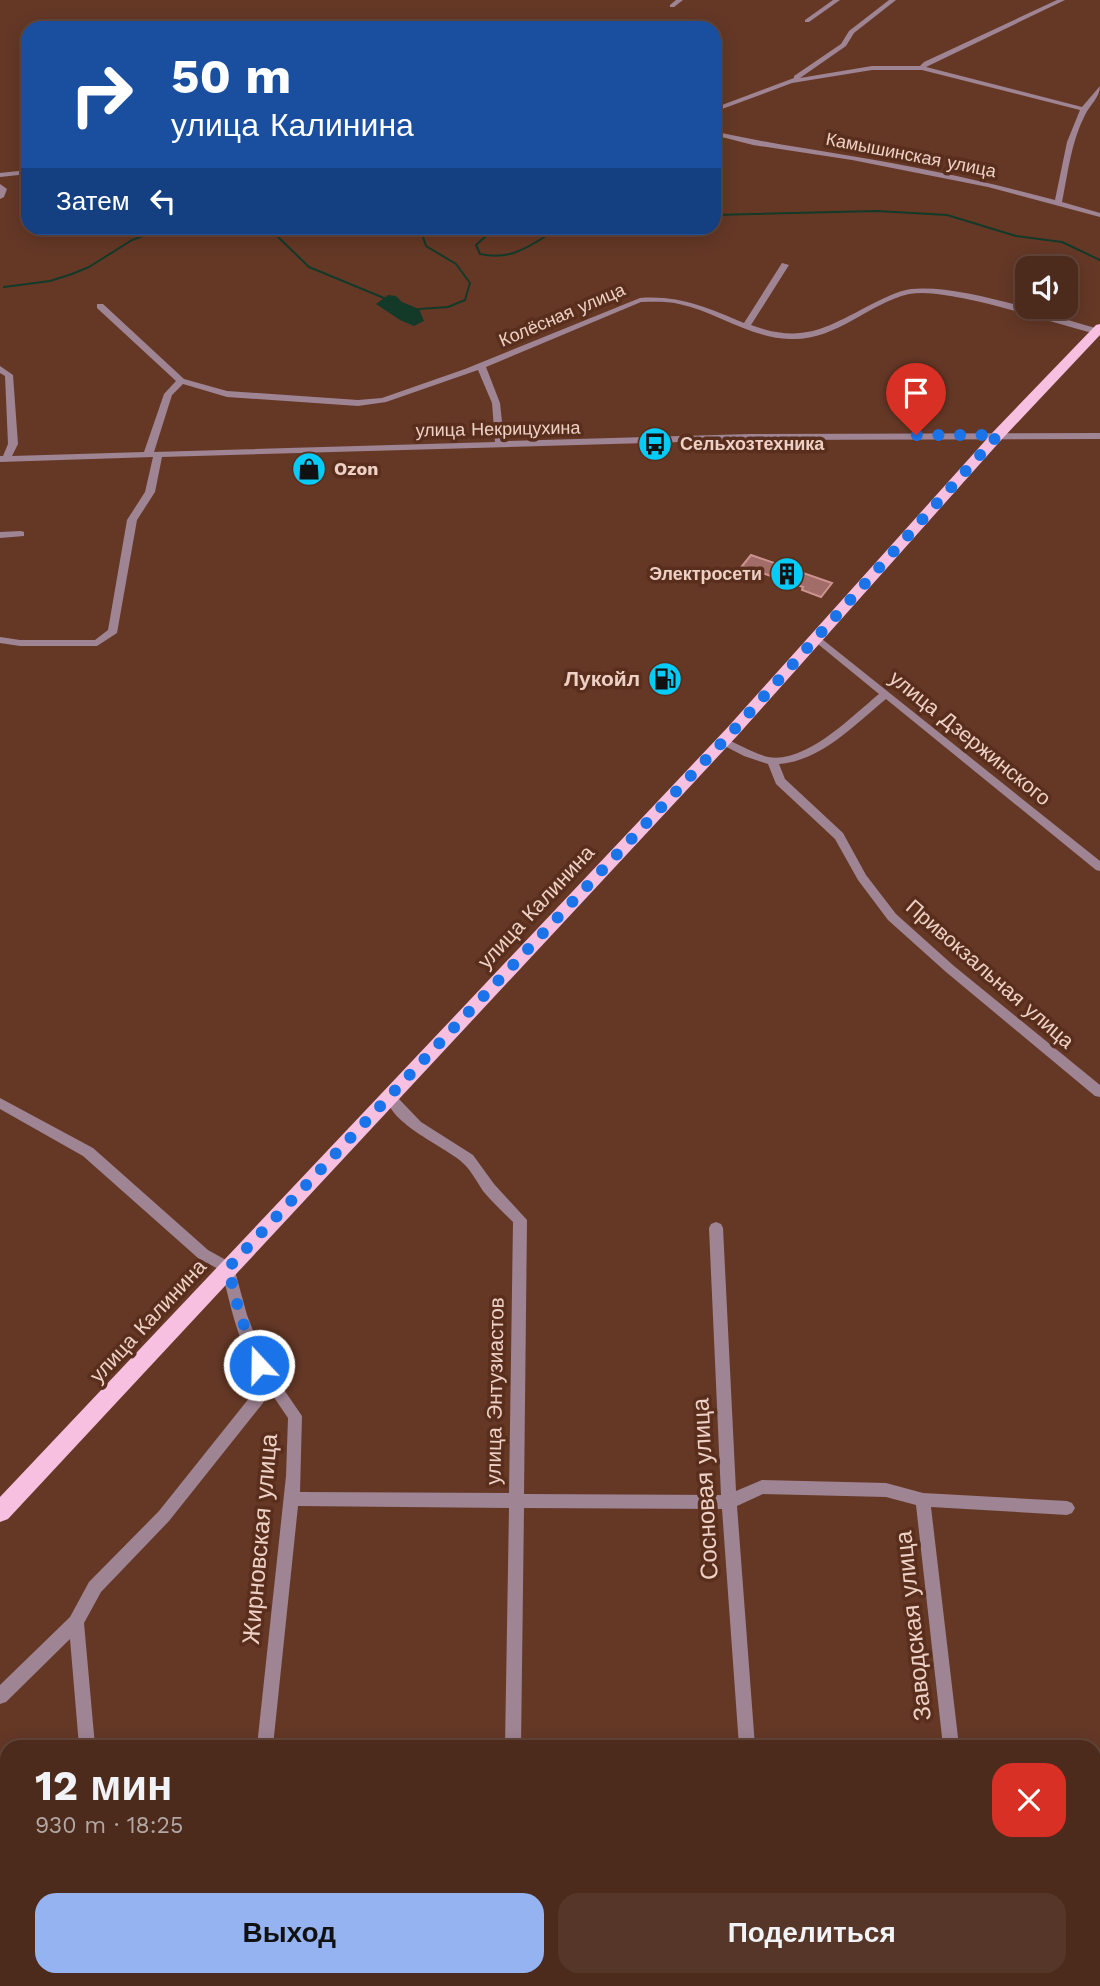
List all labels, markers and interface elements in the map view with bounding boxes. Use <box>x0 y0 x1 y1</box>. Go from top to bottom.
text: 50 m <box>171 47 291 105</box>
icon: right <box>56 49 147 140</box>
text: улица Калинина <box>171 106 414 144</box>
street label: Камышинская улица <box>824 128 999 181</box>
icon: left <box>144 182 182 220</box>
text: Затем <box>56 186 130 216</box>
map controls <box>1015 256 1078 319</box>
button: sound <box>1015 256 1078 319</box>
street label: Колёсная улица <box>496 278 629 351</box>
pin <box>886 363 946 435</box>
icon: arrive <box>897 374 935 412</box>
street label: улица Некрицухина <box>415 417 582 440</box>
bus stop icon: Сельхозтехника <box>636 425 674 463</box>
place label: Сельхозтехника <box>680 433 825 454</box>
shop icon: Ozon <box>290 450 328 488</box>
place label: Ozon <box>334 458 378 479</box>
building icon: Электросети <box>768 555 806 593</box>
place label: Электросети <box>649 563 762 584</box>
fuel station icon: Лукойл <box>646 660 684 698</box>
street label: улица Дзержинского <box>885 665 1056 810</box>
place label: Лукойл <box>564 666 640 691</box>
street label: улица Калинина <box>472 840 599 973</box>
street label: Привокзальная улица <box>901 894 1080 1054</box>
street label: улица Калинина <box>84 1254 211 1387</box>
street label: улица Энтузиастов <box>480 1297 509 1485</box>
position arrow <box>222 1328 296 1402</box>
street label: Сосновая улица <box>686 1397 724 1581</box>
street label: Жирновская улица <box>237 1432 283 1646</box>
street label: Заводская улица <box>889 1529 937 1722</box>
text: 12 мин <box>35 1761 172 1810</box>
button: close <box>992 1763 1066 1837</box>
text: 930 m · 18:25 <box>35 1812 183 1839</box>
button: Выход <box>35 1893 544 1973</box>
button: Поделиться <box>558 1893 1066 1973</box>

